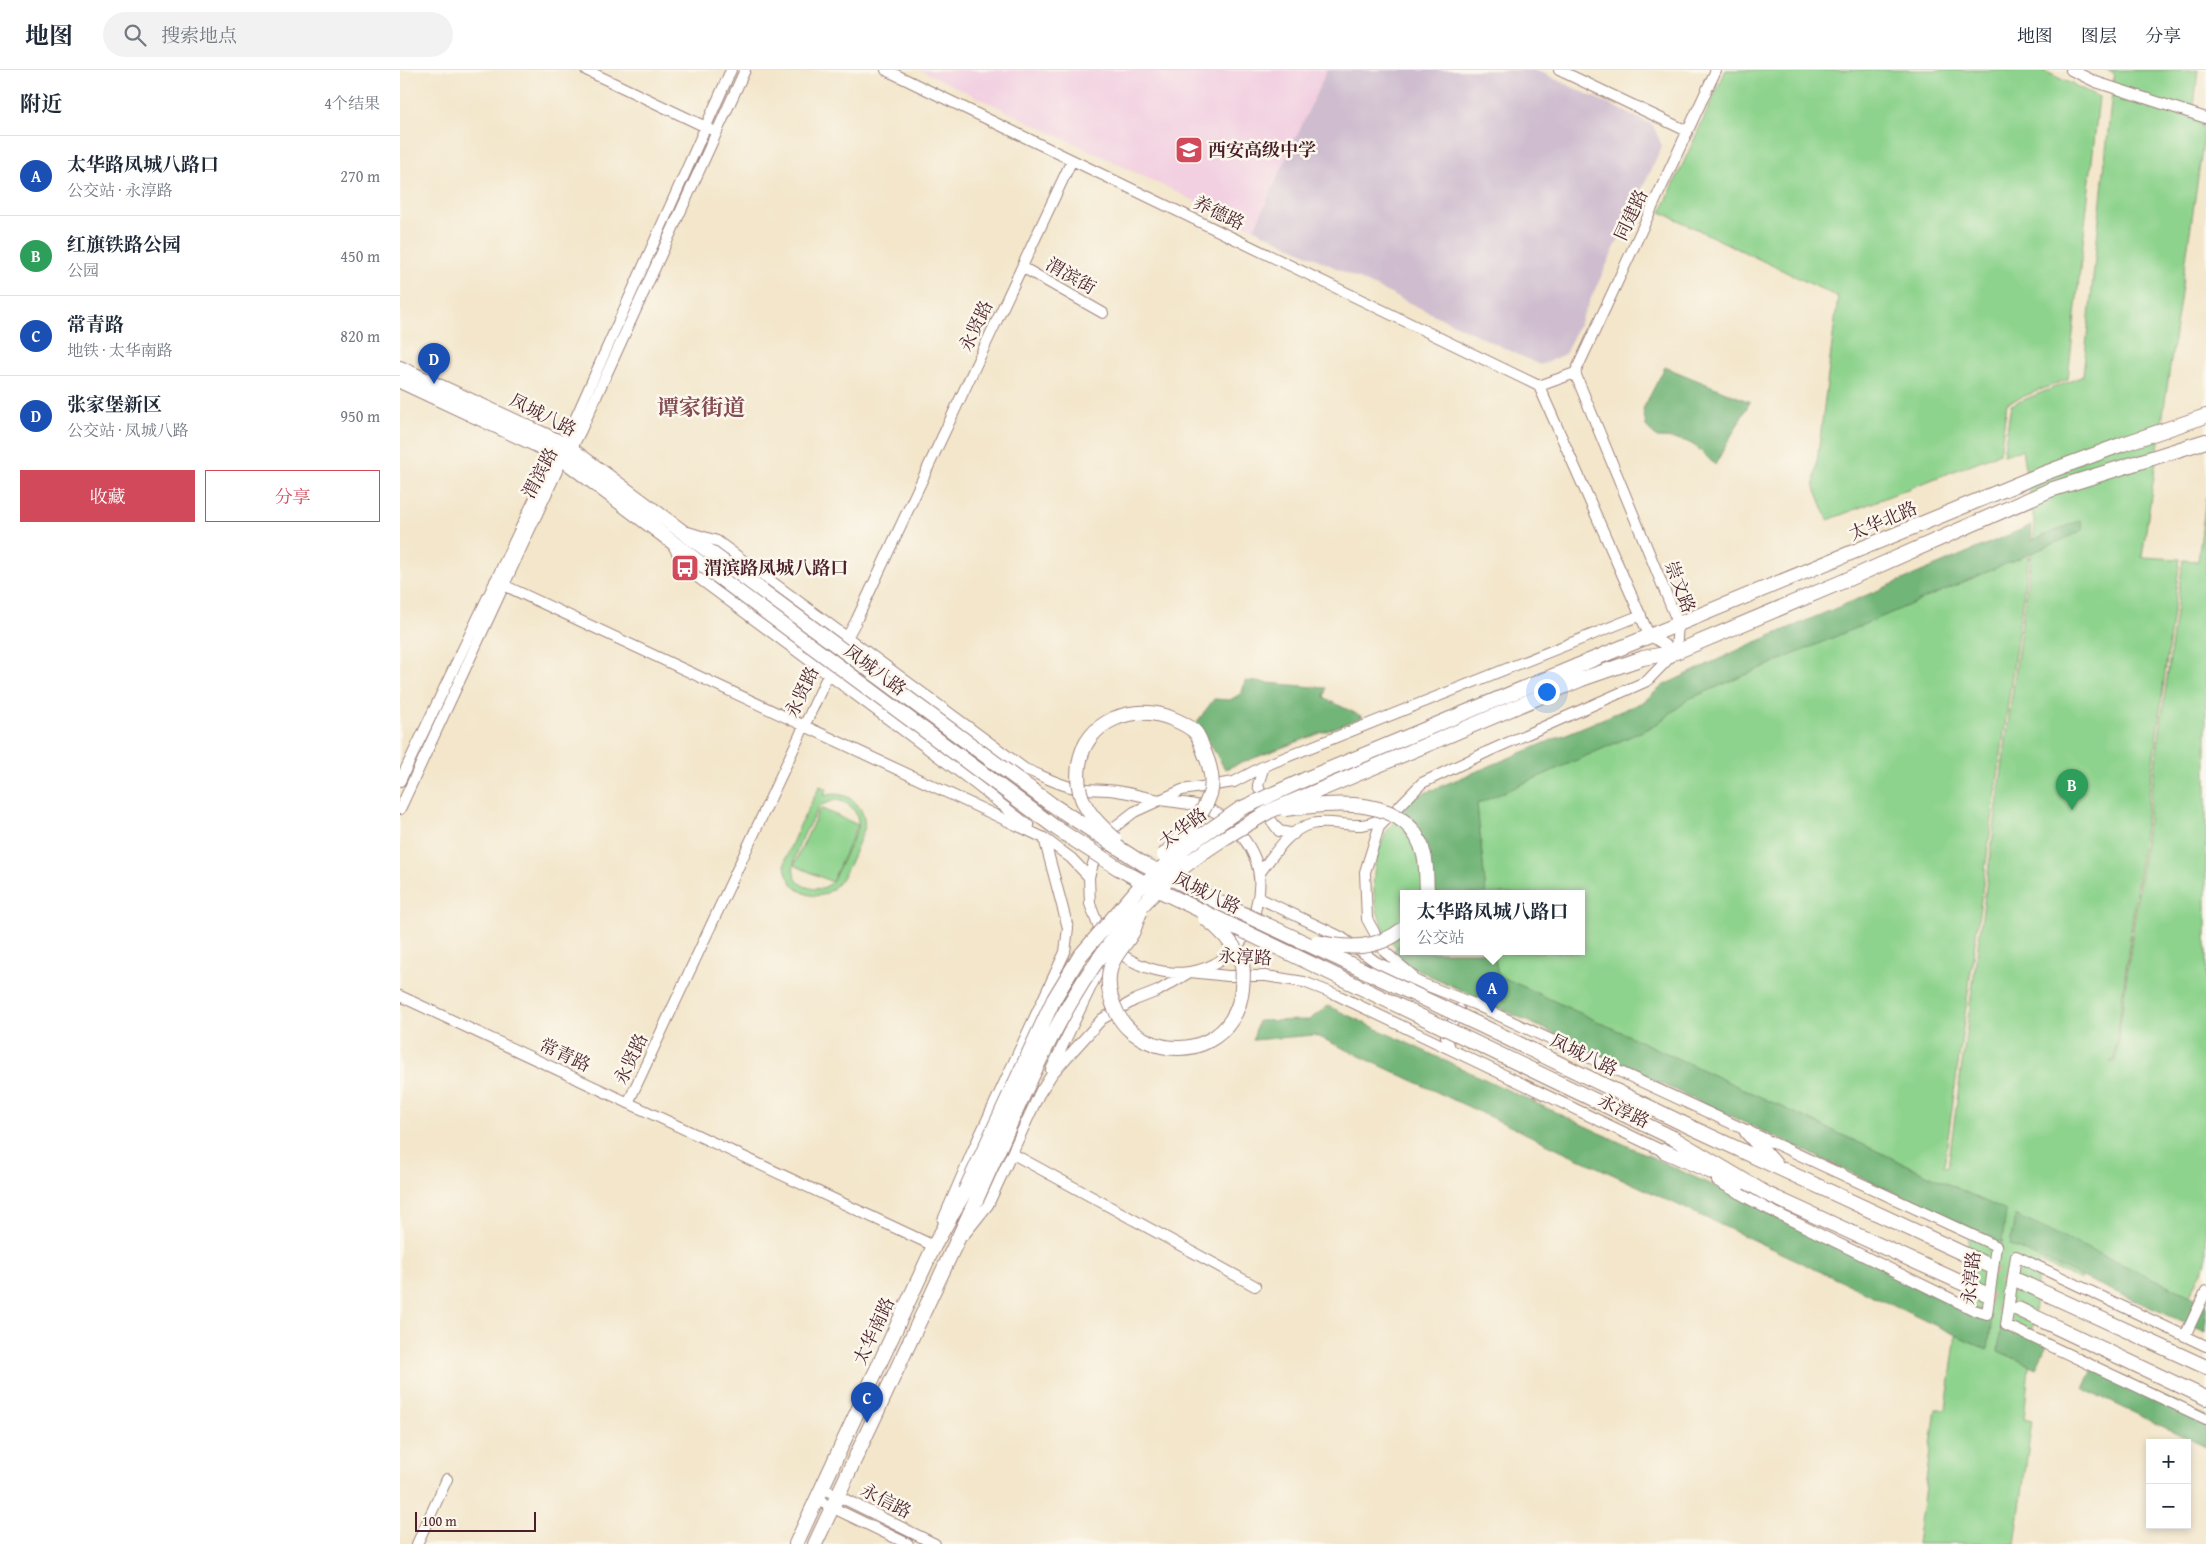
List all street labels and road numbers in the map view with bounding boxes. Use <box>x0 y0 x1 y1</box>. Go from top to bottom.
street label: 同建路 <box>1607 185 1654 245</box>
street label: 养德路 <box>1189 189 1249 237</box>
street label: 渭滨街 <box>1041 250 1101 301</box>
street label: 永贤路 <box>952 296 999 356</box>
street label: 凤城八路 <box>505 386 581 443</box>
street label: 渭滨路 <box>515 443 564 503</box>
street label: 太华北路 <box>1844 494 1921 547</box>
street label: 崇文路 <box>1658 557 1703 617</box>
street label: 凤城八路 <box>838 637 912 702</box>
street label: 永贤路 <box>778 662 825 722</box>
street label: 太华路 <box>1153 801 1212 855</box>
street label: 凤城八路 <box>1169 865 1245 920</box>
street label: 永淳路 <box>1217 942 1273 971</box>
street label: 凤城八路 <box>1546 1027 1622 1082</box>
street label: 永贤路 <box>607 1029 654 1089</box>
street label: 常青路 <box>535 1031 595 1078</box>
street label: 永淳路 <box>1594 1087 1654 1135</box>
street label: 永淳路 <box>1954 1250 1987 1306</box>
street label: 太华南路 <box>846 1292 901 1369</box>
street label: 永信路 <box>856 1476 916 1525</box>

